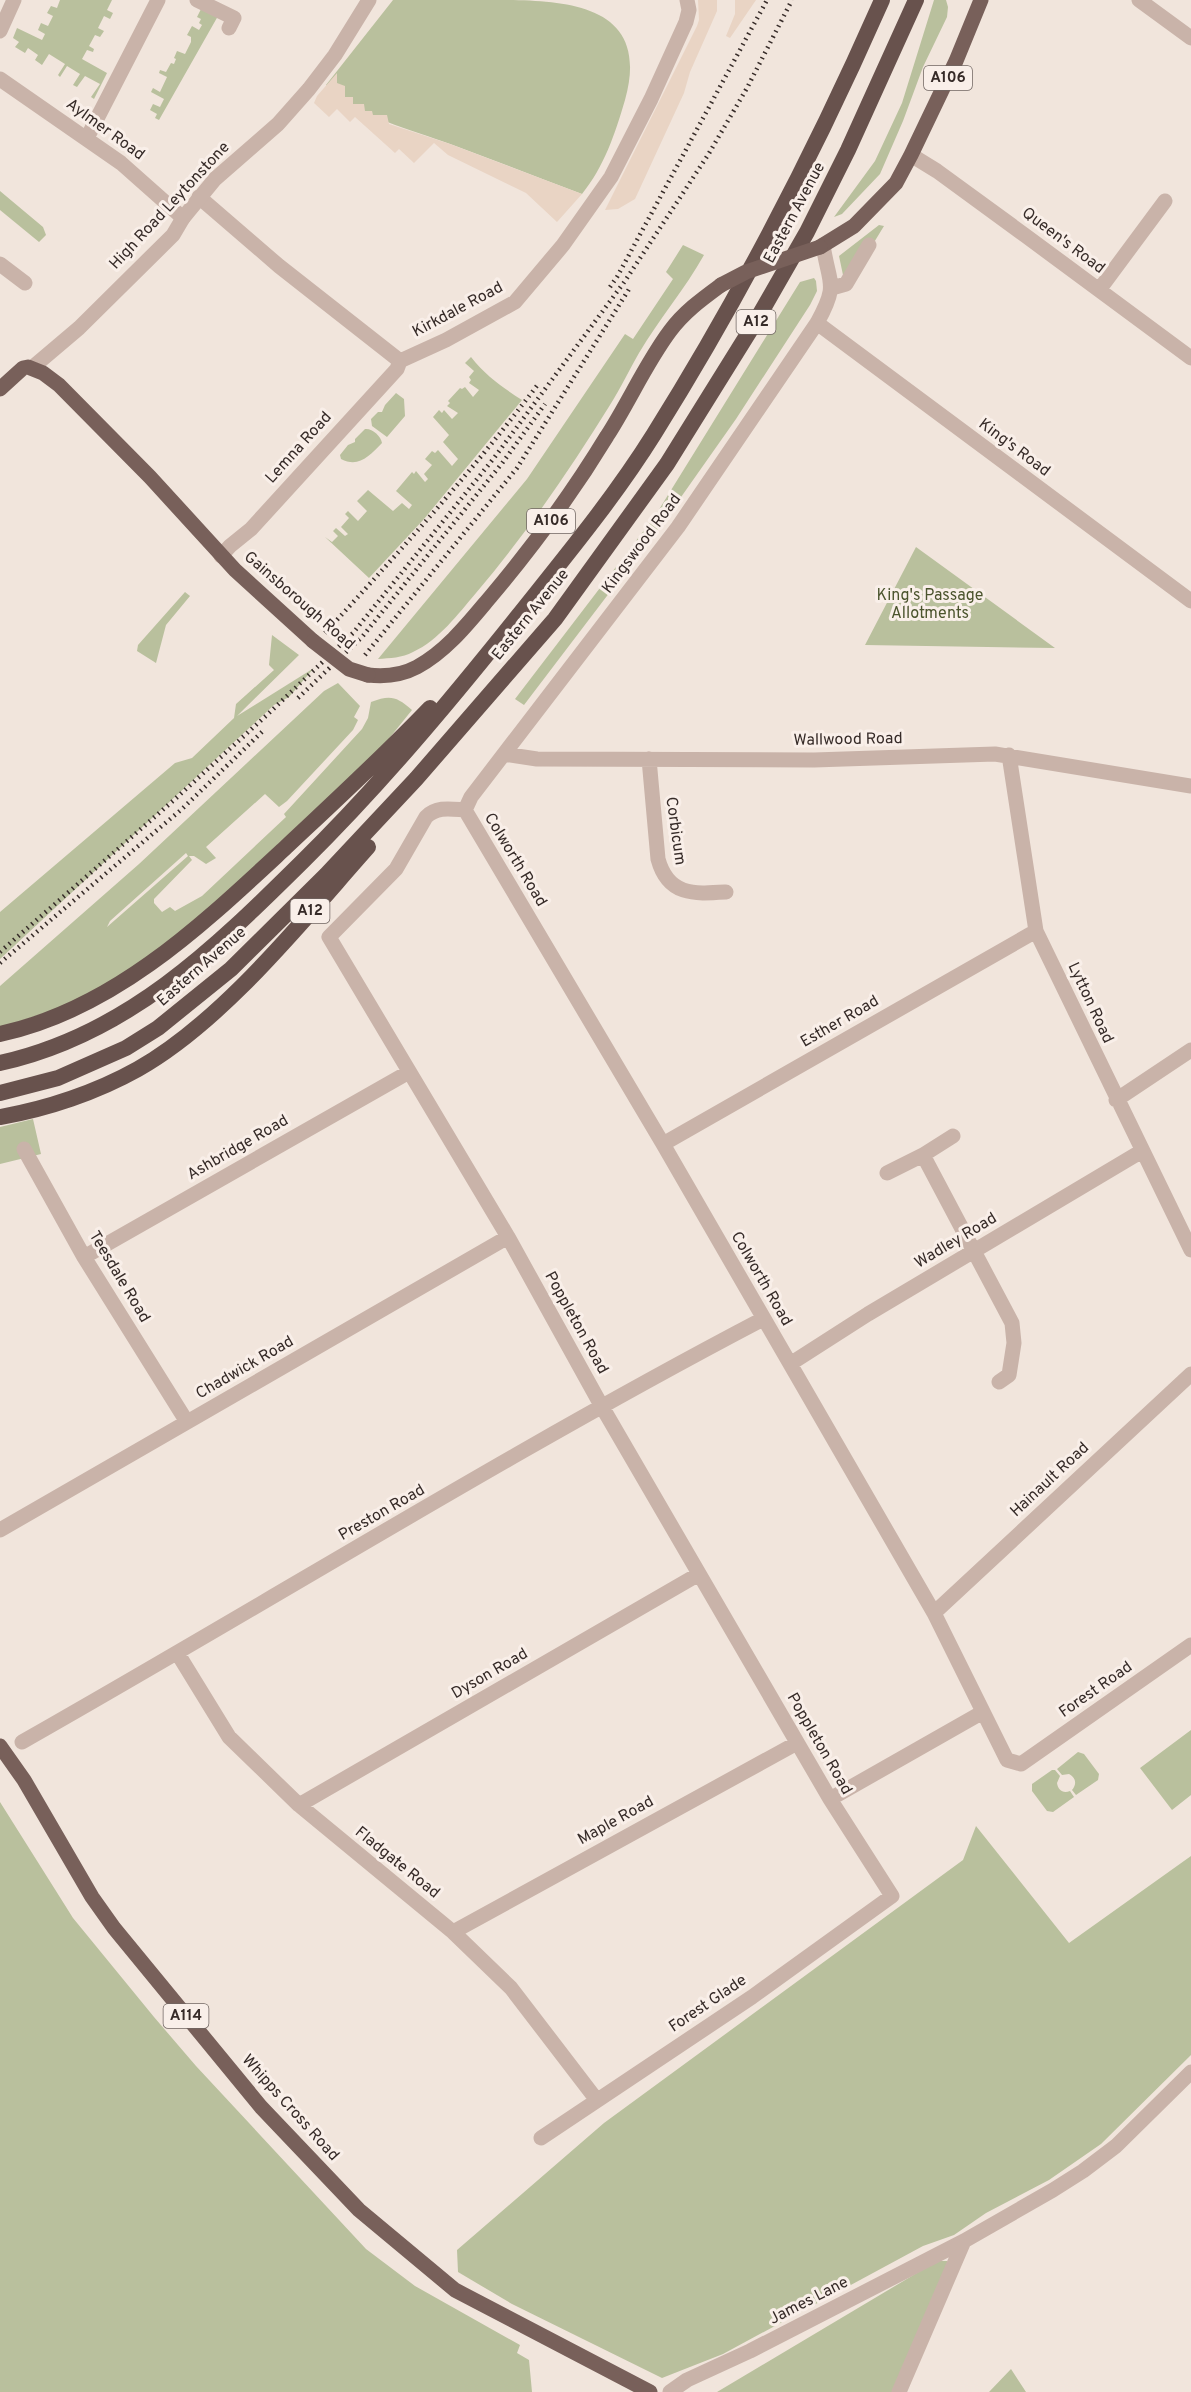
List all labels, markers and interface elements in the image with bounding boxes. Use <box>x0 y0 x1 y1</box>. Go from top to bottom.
road number: A106 <box>924 66 972 90</box>
street label: Aylmer Road <box>62 95 148 165</box>
street label: High Road Leytonstone <box>106 138 234 274</box>
street label: Eastern Avenue <box>760 159 830 267</box>
street label: Queen's Road <box>1017 203 1109 279</box>
street label: Kirkdale Road <box>409 278 507 342</box>
road number: A12 <box>736 310 776 334</box>
street label: Lemna Road <box>262 408 336 488</box>
street label: King's Road <box>974 415 1054 481</box>
street label: Kingswood Road <box>598 490 686 598</box>
road number: A106 <box>527 509 575 533</box>
street label: Gainsborough Road <box>239 547 359 655</box>
street label: Eastern Avenue <box>488 565 574 665</box>
park label: King's Passage Allotments <box>877 586 983 624</box>
street label: Wallwood Road <box>793 729 903 751</box>
street label: Corbicum <box>660 795 690 867</box>
street label: Colworth Road <box>479 810 551 910</box>
road number: A12 <box>290 899 330 923</box>
street label: Eastern Avenue <box>153 923 251 1011</box>
street label: Lytton Road <box>1062 959 1118 1047</box>
street label: Esther Road <box>797 991 883 1053</box>
street label: Ashbridge Road <box>184 1111 292 1185</box>
street label: Wadley Road <box>911 1209 1001 1273</box>
street label: Teesdale Road <box>84 1227 154 1327</box>
street label: Colworth Road <box>726 1228 796 1330</box>
street label: Poppleton Road <box>540 1268 612 1378</box>
street label: Chadwick Road <box>192 1332 298 1404</box>
street label: Hainault Road <box>1006 1438 1094 1522</box>
street label: Preston Road <box>335 1480 429 1546</box>
street label: Dyson Road <box>448 1644 532 1704</box>
street label: Forest Road <box>1055 1657 1137 1723</box>
street label: Poppleton Road <box>782 1690 856 1798</box>
street label: Maple Road <box>575 1792 657 1850</box>
street label: Fladgate Road <box>351 1823 443 1903</box>
street label: Forest Glade <box>665 1971 751 2037</box>
road number: A114 <box>164 2004 208 2028</box>
street label: Whipps Cross Road <box>237 2051 343 2165</box>
street label: James Lane <box>766 2273 852 2329</box>

